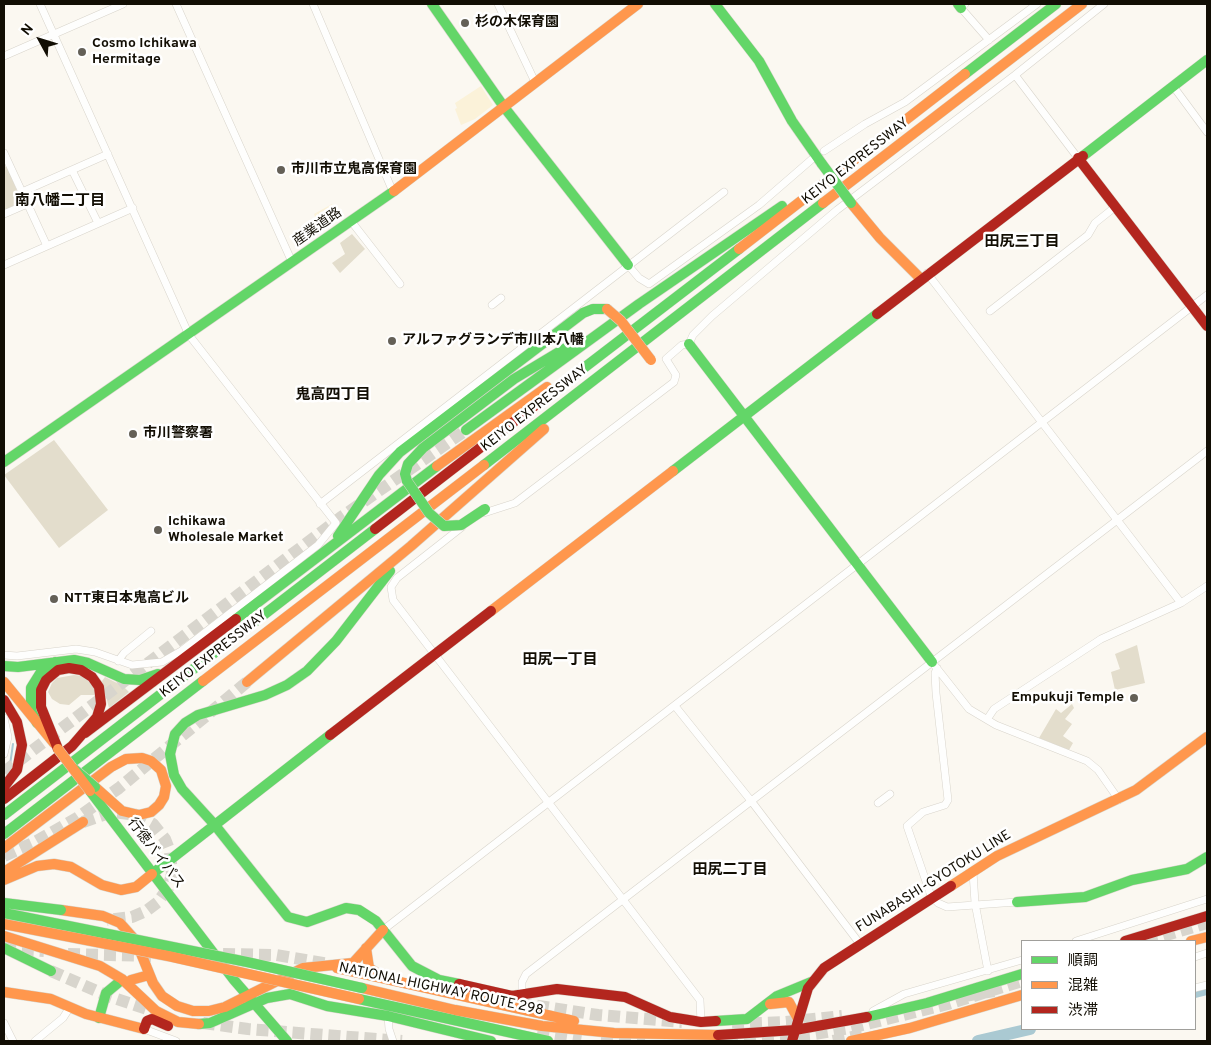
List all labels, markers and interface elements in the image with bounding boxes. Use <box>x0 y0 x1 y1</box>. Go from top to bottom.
north arrow <box>15 15 65 65</box>
place label: 杉の木保育園 <box>475 15 559 31</box>
marker: 杉の木保育園 <box>459 17 471 29</box>
text: N <box>18 21 38 40</box>
place label: Cosmo Ichikawa Hermitage <box>92 36 197 68</box>
marker: Cosmo Ichikawa Hermitage <box>76 46 88 58</box>
street label: KEIYO EXPRESSWAY <box>799 115 913 209</box>
place label: 市川市立鬼高保育園 <box>291 162 417 178</box>
marker: 市川市立鬼高保育園 <box>275 164 287 176</box>
district label: 南八幡二丁目 <box>15 193 105 211</box>
street label: 産業道路 <box>290 205 346 251</box>
district label: 田尻三丁目 <box>985 234 1059 252</box>
place label: アルファグランデ市川本八幡 <box>402 333 584 349</box>
marker: アルファグランデ市川本八幡 <box>386 335 398 347</box>
street label: KEIYO EXPRESSWAY <box>478 362 592 456</box>
district label: 鬼高四丁目 <box>296 387 370 405</box>
place label: 市川警察署 <box>143 426 213 442</box>
marker: 市川警察署 <box>127 428 139 440</box>
place label: Ichikawa Wholesale Market <box>168 514 284 546</box>
marker: Ichikawa Wholesale Market <box>152 524 164 536</box>
place label: NTT東日本鬼高ビル <box>64 591 189 607</box>
marker: NTT東日本鬼高ビル <box>48 593 60 605</box>
street label: KEIYO EXPRESSWAY <box>157 608 271 702</box>
district label: 田尻一丁目 <box>523 652 597 670</box>
place label: Empukuji Temple <box>1011 690 1124 706</box>
marker: Empukuji Temple <box>1128 692 1140 704</box>
street label: 行徳バイパス <box>123 815 187 893</box>
street label: FUNABASHI-GYOTOKU LINE <box>853 827 1015 937</box>
district label: 田尻二丁目 <box>693 862 767 880</box>
legend <box>1021 940 1196 1030</box>
text: 順調 <box>1068 952 1098 971</box>
street label: NATIONAL HIGHWAY ROUTE 298 <box>337 960 545 1020</box>
text: 混雑 <box>1068 977 1098 996</box>
text: 渋滞 <box>1068 1002 1098 1021</box>

